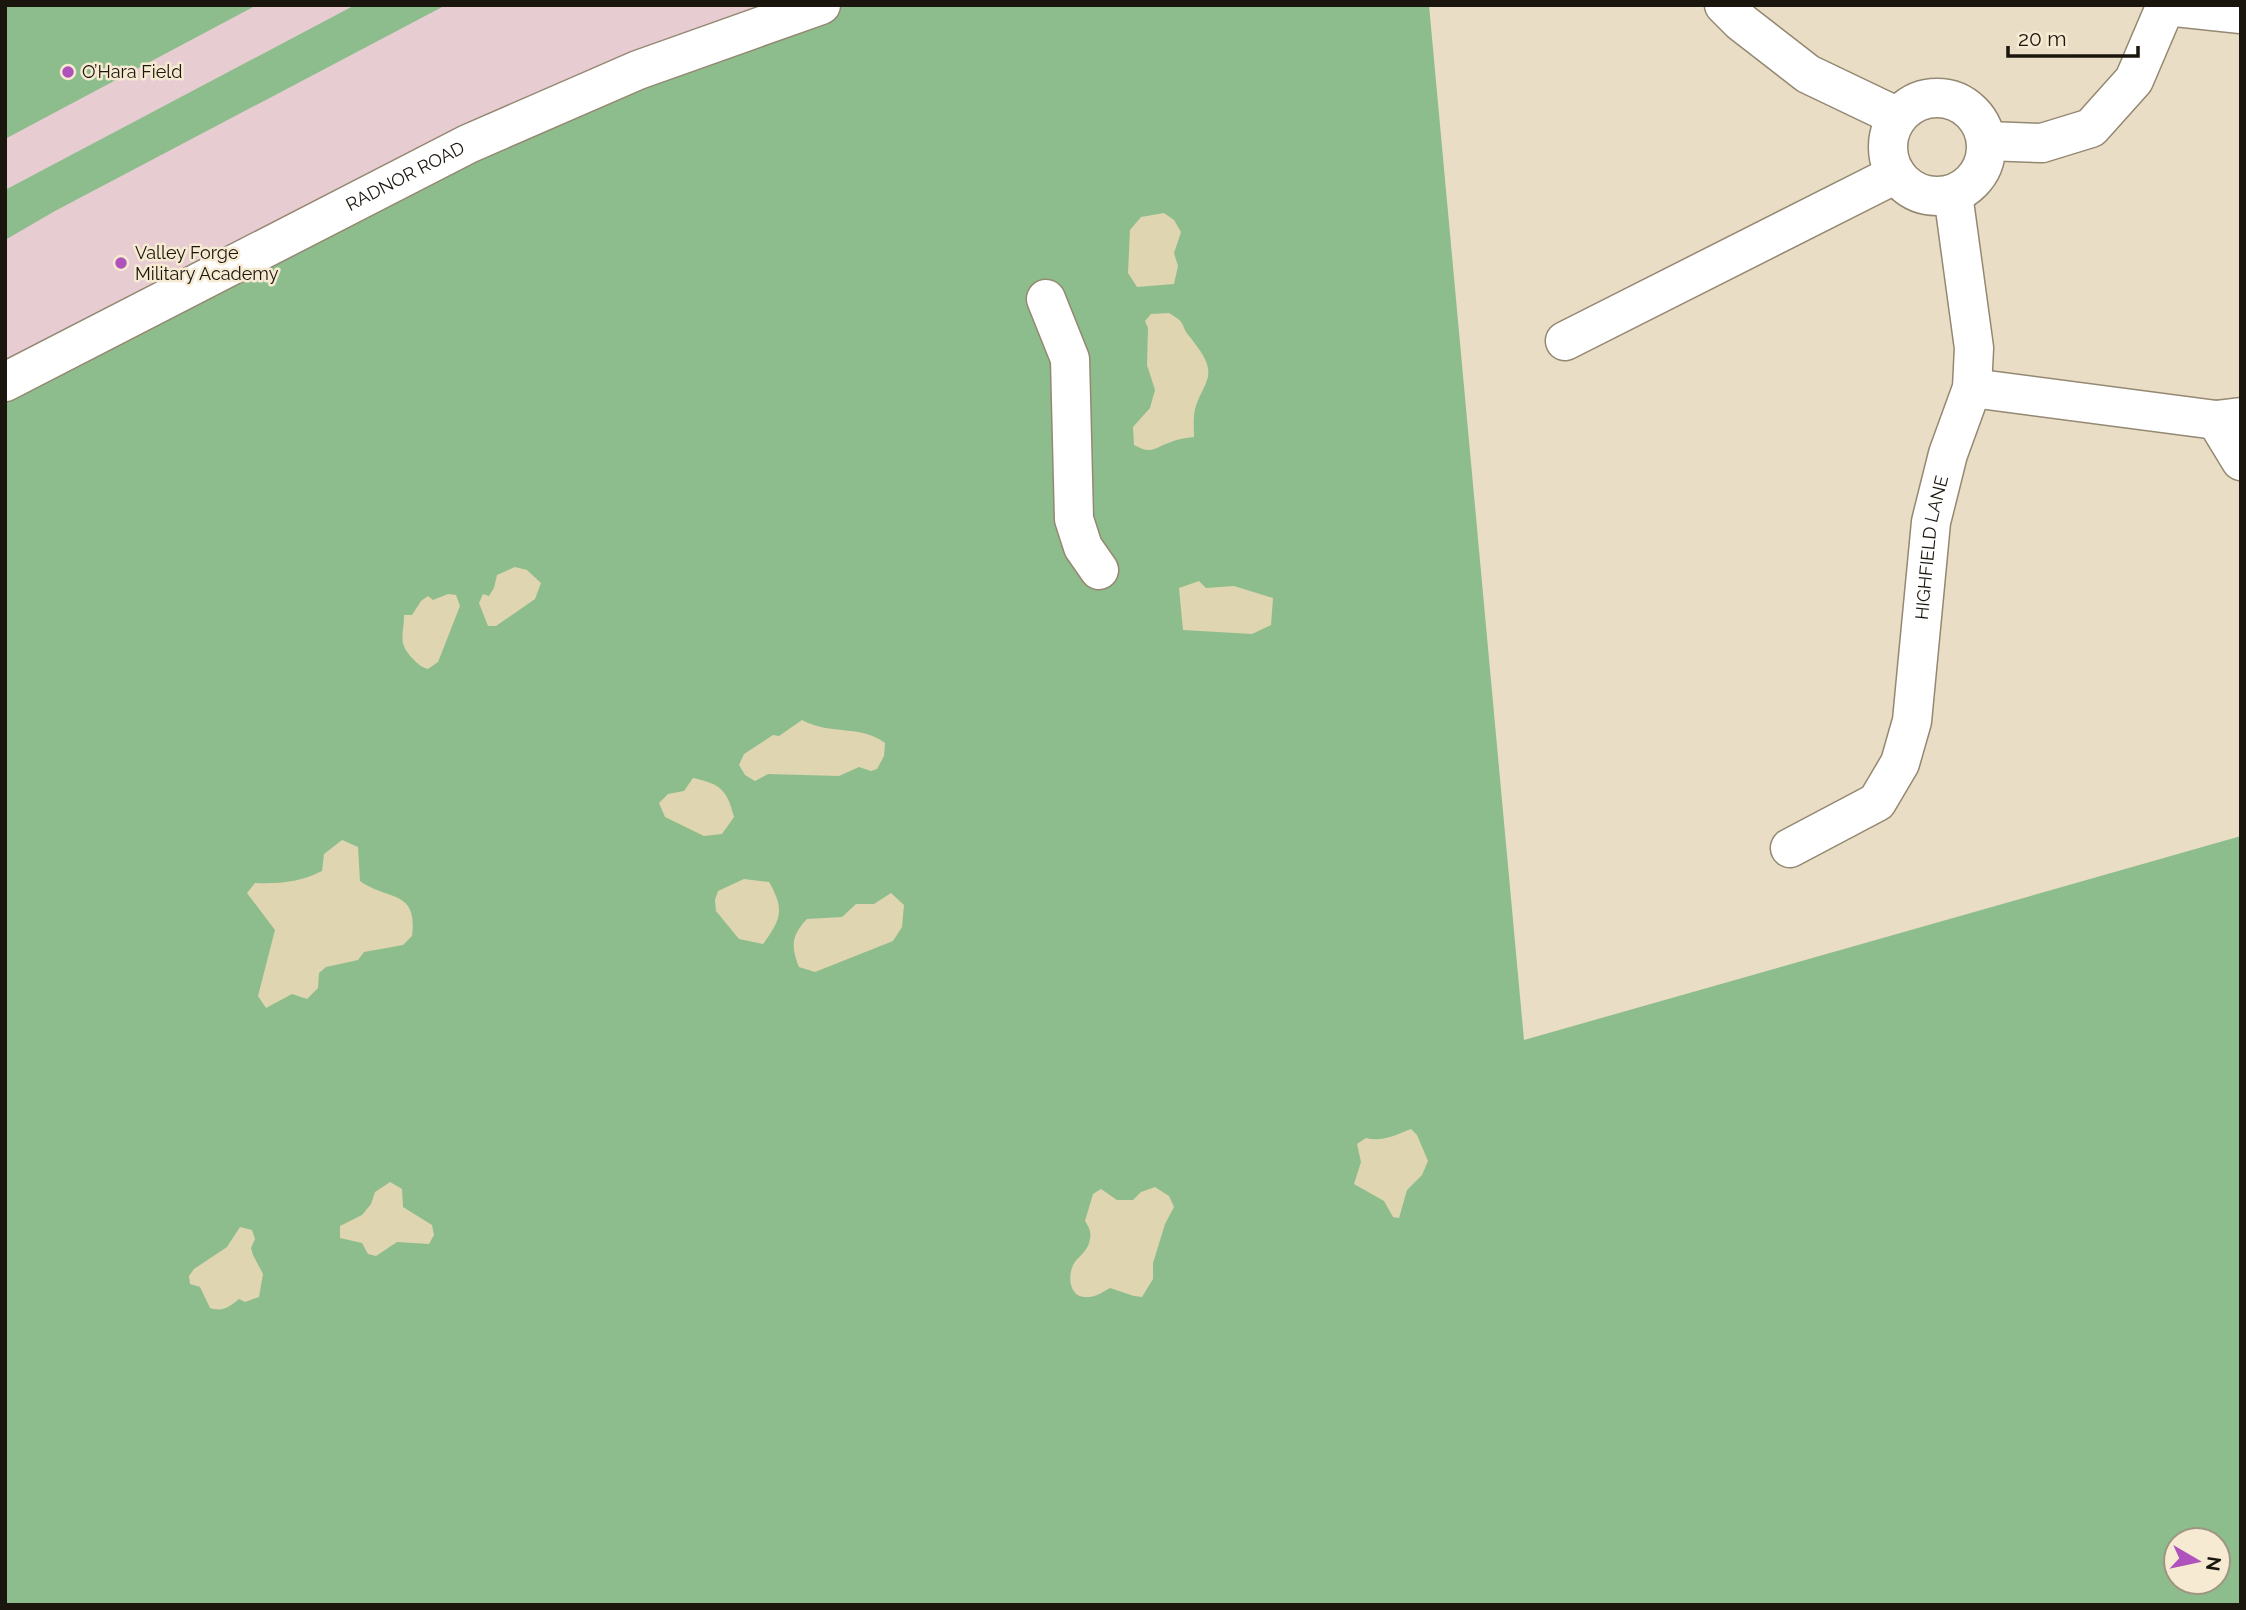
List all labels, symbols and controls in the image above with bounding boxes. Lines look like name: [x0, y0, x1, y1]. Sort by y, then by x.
scale bar: [2008, 14, 2138, 58]
text: 20 m: [2018, 26, 2066, 51]
place label: O’Hara Field: [82, 61, 182, 82]
marker: O’Hara Field: [60, 64, 76, 80]
street label: RADNOR ROAD: [342, 137, 468, 215]
place label: Valley Forge Military Academy: [135, 242, 279, 284]
marker: Valley Forge Military Academy: [113, 255, 129, 271]
street label: HIGHFIELD LANE: [1911, 473, 1952, 621]
north arrow: [2162, 1526, 2232, 1596]
text: N: [2202, 1555, 2226, 1573]

